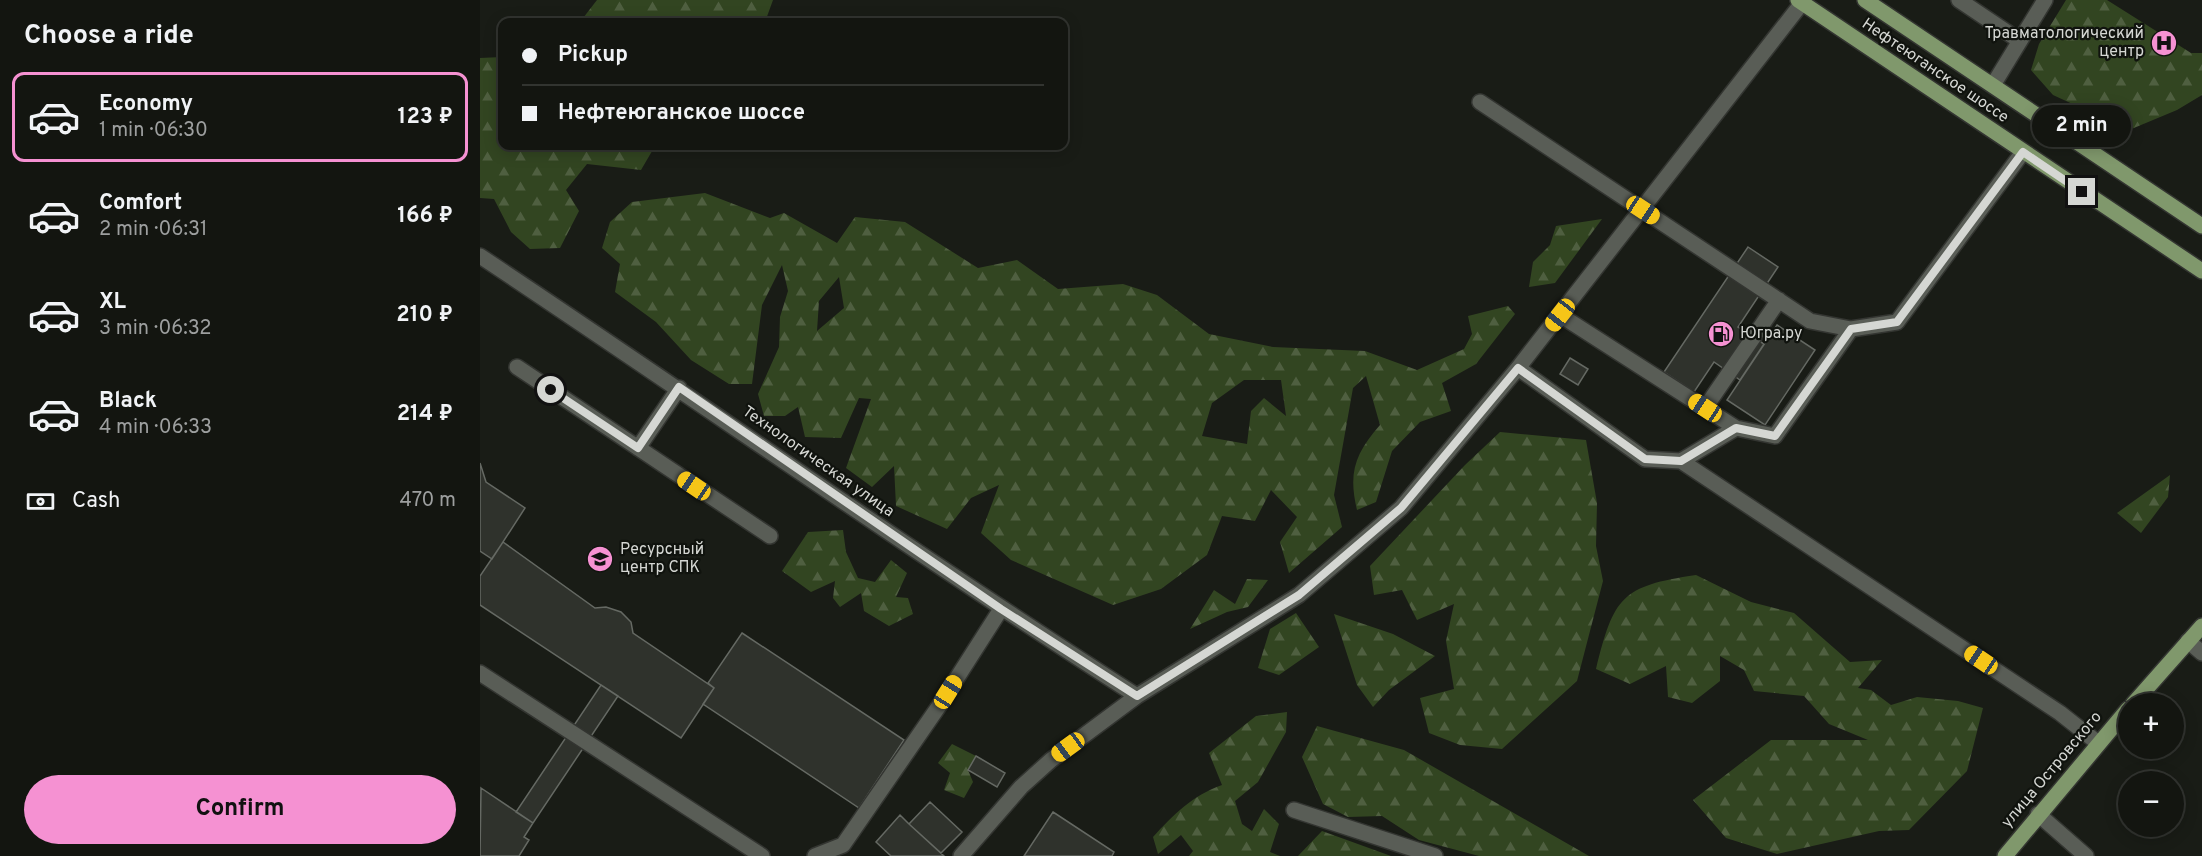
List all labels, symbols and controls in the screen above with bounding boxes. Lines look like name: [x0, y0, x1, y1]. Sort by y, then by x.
street label: Нефтеюганское шоссе: [1858, 14, 2012, 128]
text: Choose a ride: [24, 19, 194, 53]
place label: Травматологический центр: [1984, 24, 2144, 62]
hospital icon: Травматологический центр: [2149, 28, 2179, 58]
text: Pickup: [558, 42, 628, 69]
icon: car: [27, 90, 81, 144]
text: Economy: [99, 91, 193, 118]
text: Нефтеюганское шоссе: [558, 100, 805, 127]
text: 123 ₽: [398, 104, 453, 131]
callout: 2 min: [2032, 105, 2132, 147]
text: 2 min: [2055, 113, 2108, 139]
text: 1 min · 06:30: [99, 118, 208, 144]
route end: [2068, 178, 2095, 205]
icon: car: [27, 189, 81, 243]
text: Comfort: [99, 190, 182, 217]
car: [1623, 193, 1663, 227]
text: 166 ₽: [397, 203, 453, 230]
text: 2 min · 06:31: [99, 217, 207, 243]
icon: car: [27, 288, 81, 342]
text: XL: [99, 289, 126, 316]
car: [1542, 295, 1578, 335]
text: 210 ₽: [396, 302, 453, 329]
text: 3 min · 06:32: [99, 316, 212, 342]
fuel station icon: Югра.ру: [1706, 319, 1736, 349]
place label: Югра.ру: [1740, 324, 1802, 344]
route start: [537, 376, 564, 403]
icon: car: [27, 387, 81, 441]
text: Black: [99, 388, 157, 415]
car: [1685, 391, 1725, 425]
text: 214 ₽: [397, 401, 453, 428]
street label: Технологическая улица: [738, 402, 898, 522]
text: 4 min · 06:33: [99, 415, 212, 441]
car: [674, 468, 714, 504]
icon: cash: [24, 485, 57, 518]
text: Cash: [72, 488, 121, 515]
text: 470 m: [399, 488, 456, 514]
place label: Ресурсный центр СПК: [620, 540, 704, 578]
school or university icon: Ресурсный центр СПК: [585, 544, 615, 574]
car: [1961, 642, 2001, 678]
car: [931, 672, 965, 712]
map controls: [2118, 693, 2184, 837]
button: +: [2118, 693, 2184, 759]
street label: улица Островского: [1997, 708, 2107, 832]
car: [1048, 729, 1088, 765]
button: −: [2118, 771, 2184, 837]
button: Confirm: [24, 775, 456, 844]

